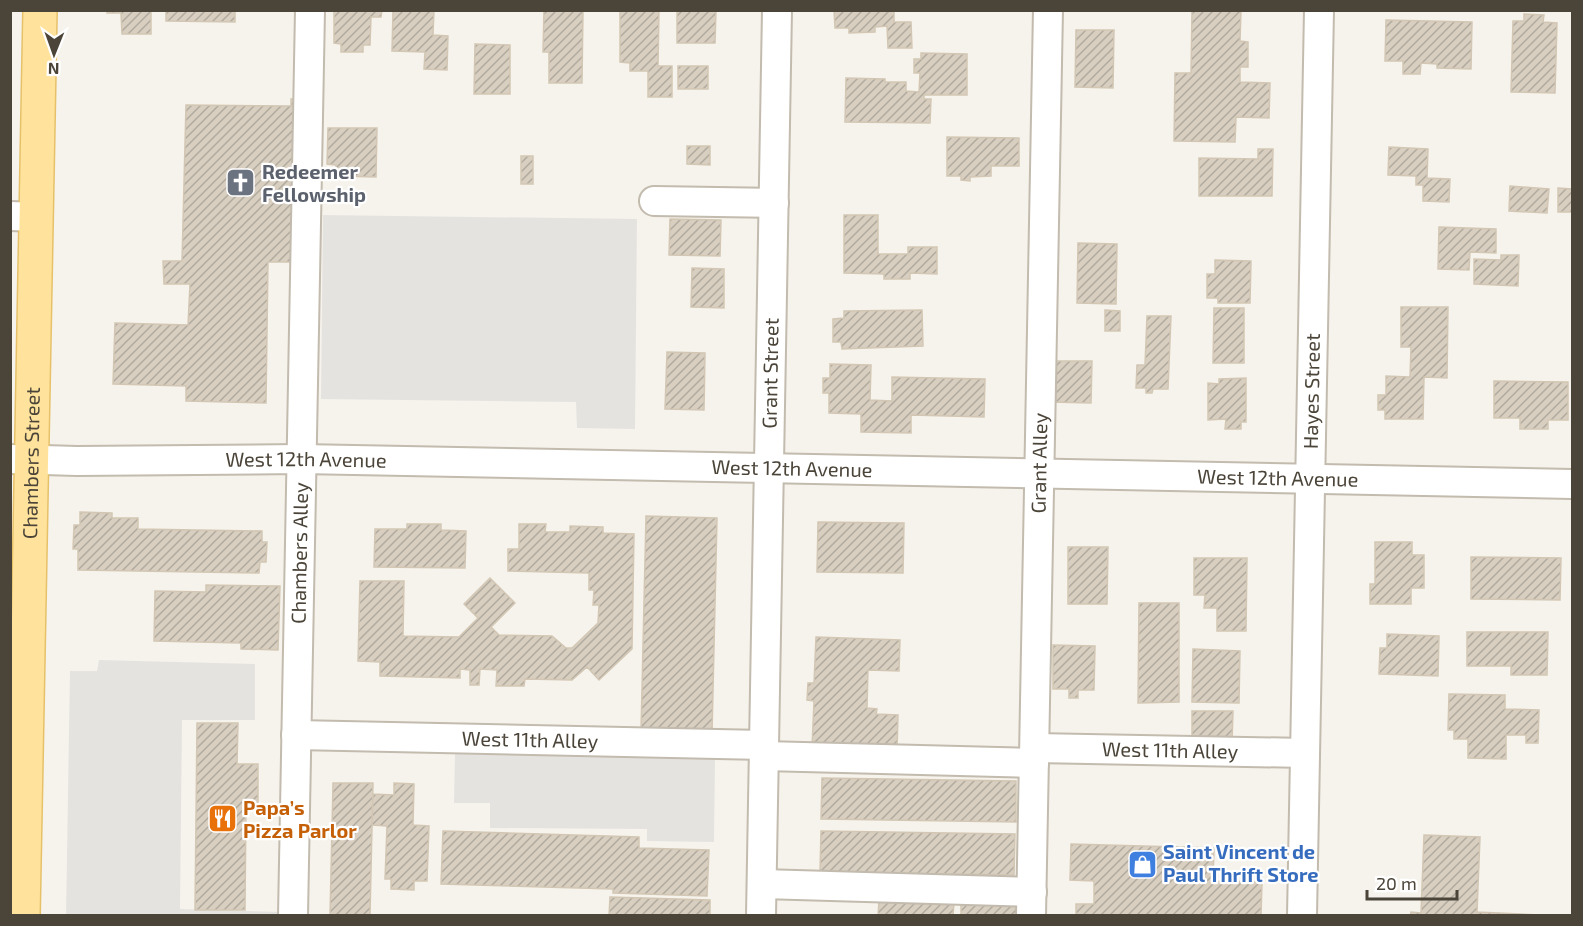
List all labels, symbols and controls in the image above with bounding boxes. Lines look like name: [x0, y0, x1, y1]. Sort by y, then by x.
north arrow: [24, 24, 84, 84]
text: N: [48, 60, 60, 79]
place label: Redeemer Fellowship: [262, 159, 366, 206]
church icon: Redeemer Fellowship: [225, 167, 257, 199]
street label: Grant Street: [757, 317, 783, 429]
street label: Hayes Street: [1298, 333, 1324, 449]
street label: Chambers Street: [17, 386, 44, 539]
street label: Grant Alley: [1026, 412, 1051, 514]
street label: West 12th Avenue: [225, 446, 387, 472]
street label: West 12th Avenue: [711, 454, 873, 481]
street label: West 12th Avenue: [1197, 464, 1359, 491]
street label: Chambers Alley: [285, 482, 312, 624]
street label: West 11th Alley: [462, 726, 599, 752]
street label: West 11th Alley: [1102, 736, 1239, 763]
place label: Papa’s Pizza Parlor: [243, 795, 357, 842]
restaurant icon: Papa’s Pizza Parlor: [206, 803, 238, 835]
place label: Saint Vincent de Paul Thrift Store: [1163, 839, 1319, 886]
shop icon: Saint Vincent de Paul Thrift Store: [1126, 848, 1158, 880]
scale bar: [1367, 863, 1457, 901]
text: 20 m: [1376, 872, 1417, 894]

